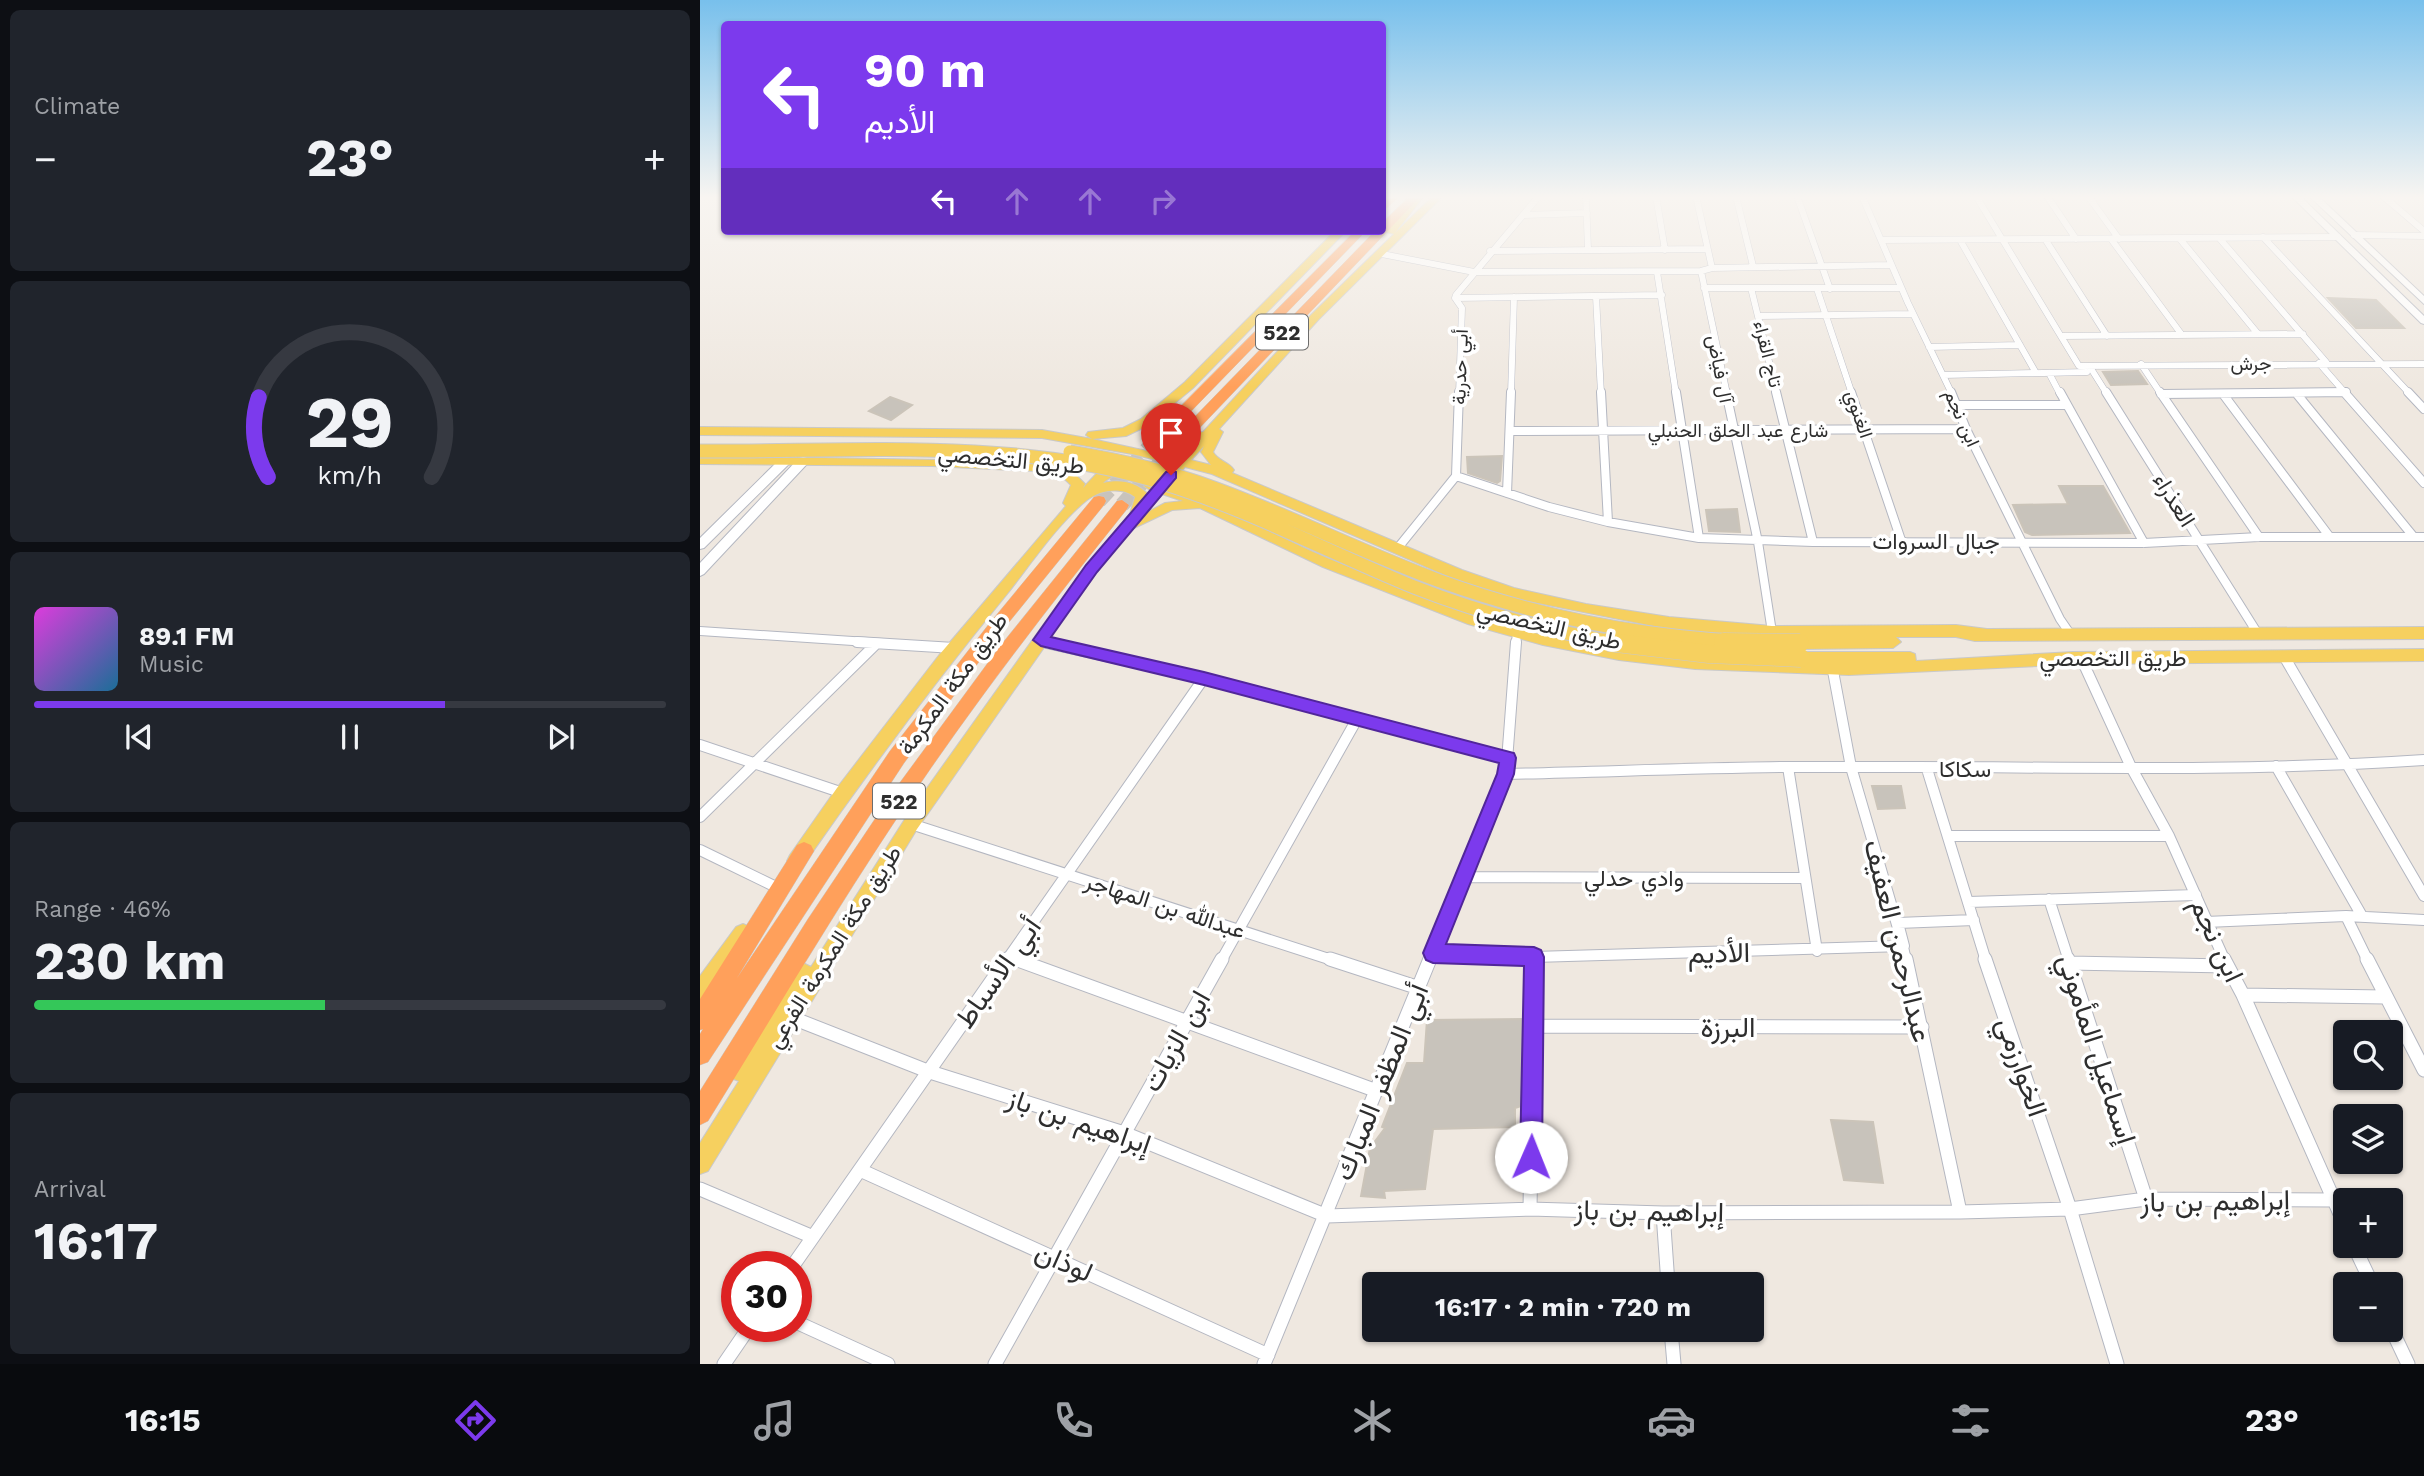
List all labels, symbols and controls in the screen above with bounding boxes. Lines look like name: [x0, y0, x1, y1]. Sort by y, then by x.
text: 90 m: [864, 41, 986, 99]
icon: left: [749, 49, 840, 140]
text: Climate: [34, 93, 120, 120]
text: الأديم: [864, 103, 935, 141]
text: 23°: [306, 128, 394, 189]
text: −: [34, 137, 57, 181]
text: +: [643, 137, 666, 181]
icon: left: [925, 182, 963, 220]
icon: ahead: [998, 182, 1036, 220]
icon: ahead: [1071, 182, 1109, 220]
icon: right: [1144, 182, 1182, 220]
road number: 522: [1256, 314, 1308, 350]
street label: تاج القراء: [1748, 318, 1787, 390]
street label: أبي حدرية: [1447, 329, 1477, 405]
street label: آل فياض: [1702, 333, 1738, 406]
street label: جرش: [2230, 352, 2272, 375]
text: 29: [306, 380, 394, 466]
street label: ابن نجم: [1938, 386, 1985, 451]
street label: الغنوي: [1836, 387, 1878, 442]
pin: [1141, 403, 1201, 475]
icon: arrive: [1152, 414, 1190, 452]
street label: شارع عبد الحلق الحنبلي: [1648, 419, 1828, 446]
street label: طريق التخصصي: [936, 440, 1085, 485]
text: km/h: [318, 461, 382, 490]
street label: العذراء: [2146, 468, 2201, 532]
street label: جبال السروات: [1872, 528, 2000, 556]
street label: طريق التخصصي: [1473, 596, 1624, 661]
street label: طريق مكة المكرمة: [893, 608, 1014, 761]
text: 89.1 FM: [139, 621, 234, 651]
street label: طريق التخصصي: [2040, 645, 2186, 677]
text: Music: [139, 651, 204, 678]
icon: previous: [120, 718, 158, 756]
icon: pause: [331, 718, 369, 756]
icon: next: [542, 718, 580, 756]
street label: سكاكا: [1939, 756, 1991, 783]
road number: 522: [873, 784, 925, 818]
street label: عبدالرحمن العفيف: [1856, 836, 1939, 1046]
street label: طريق مكة المكرمة الفرعي: [761, 841, 912, 1056]
street label: وادي حدلي: [1584, 865, 1684, 897]
street label: عبدالله بن المهاجر: [1080, 867, 1249, 946]
street label: ابن نجم: [2181, 893, 2251, 988]
text: Range · 46%: [34, 896, 171, 923]
street label: أبي الأسباط: [948, 911, 1053, 1038]
text: 230 km: [34, 931, 225, 992]
street label: الأديم: [1688, 936, 1750, 972]
street label: إسماعيل المأموني: [2045, 950, 2143, 1150]
street label: أبي المظفر المبارك: [1327, 979, 1441, 1187]
street label: ابن الزيات: [1135, 985, 1218, 1098]
street label: البرزة: [1700, 1011, 1756, 1045]
street label: الخوارزمي: [1984, 1013, 2054, 1123]
map controls: [2333, 1020, 2403, 1342]
button: search: [2333, 1020, 2403, 1090]
street label: إبراهيم بن باز: [1001, 1081, 1155, 1163]
button: layers: [2333, 1104, 2403, 1174]
position arrow: [1494, 1120, 1568, 1194]
text: Arrival: [34, 1176, 106, 1203]
street label: إبراهيم بن باز: [2139, 1183, 2290, 1221]
button: +: [2333, 1188, 2403, 1258]
street label: إبراهيم بن باز: [1573, 1193, 1724, 1231]
text: 16:17: [34, 1211, 158, 1272]
street label: لوذان: [1030, 1235, 1098, 1290]
speed limit sign: 30: [721, 1251, 812, 1342]
button: −: [2333, 1272, 2403, 1342]
text: 16:17 · 2 min · 720 m: [1435, 1292, 1691, 1322]
icon: directions: [451, 1396, 500, 1445]
icon: music: [750, 1396, 799, 1445]
icon: phone: [1049, 1396, 1098, 1445]
icon: climate: [1348, 1396, 1397, 1445]
icon: car: [1647, 1396, 1696, 1445]
icon: filters: [1946, 1396, 1995, 1445]
text: 16:15: [125, 1401, 201, 1439]
text: 23°: [2245, 1401, 2299, 1439]

